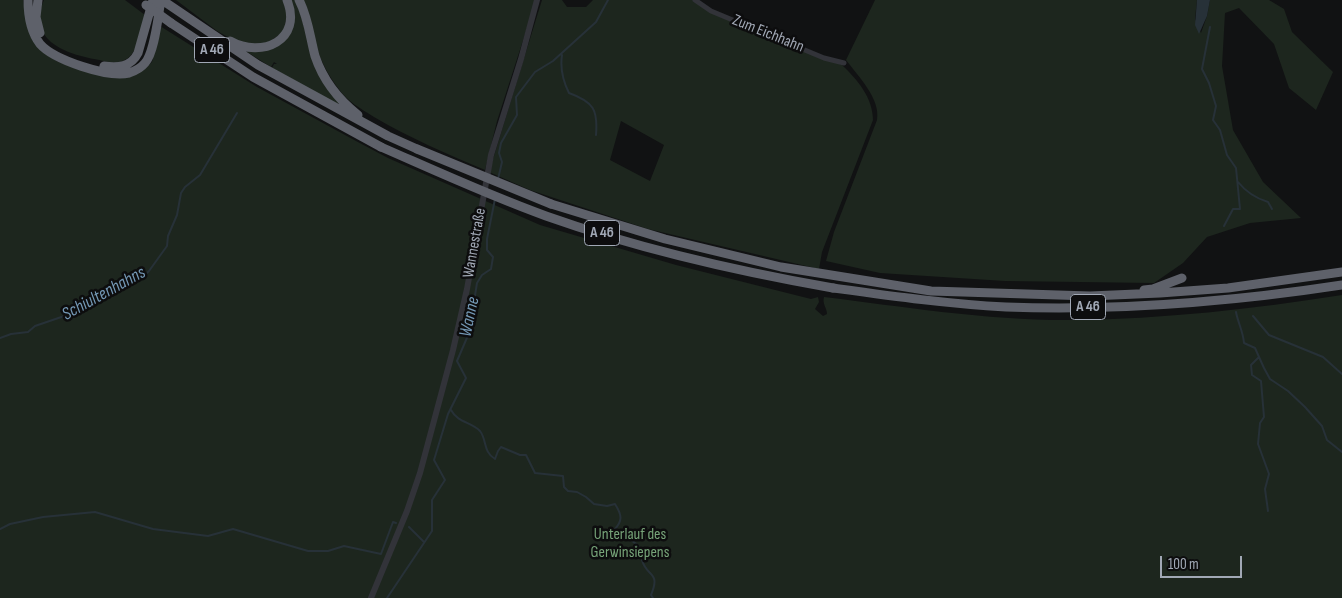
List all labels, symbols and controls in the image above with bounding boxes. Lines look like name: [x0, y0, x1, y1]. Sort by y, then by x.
street label: Zum Eichhahn: [729, 11, 807, 57]
road number: A 46: [194, 38, 230, 62]
street label: Wannestraße: [459, 207, 491, 279]
road number: A 46: [584, 220, 620, 246]
water label: Schiultenhahns: [58, 262, 150, 326]
road number: A 46: [1070, 294, 1106, 320]
water label: Wanne: [455, 295, 485, 339]
park label: Unterlauf des Gerwinsiepens: [591, 525, 669, 563]
scale bar: [1162, 546, 1244, 578]
text: 100 m: [1168, 555, 1199, 574]

